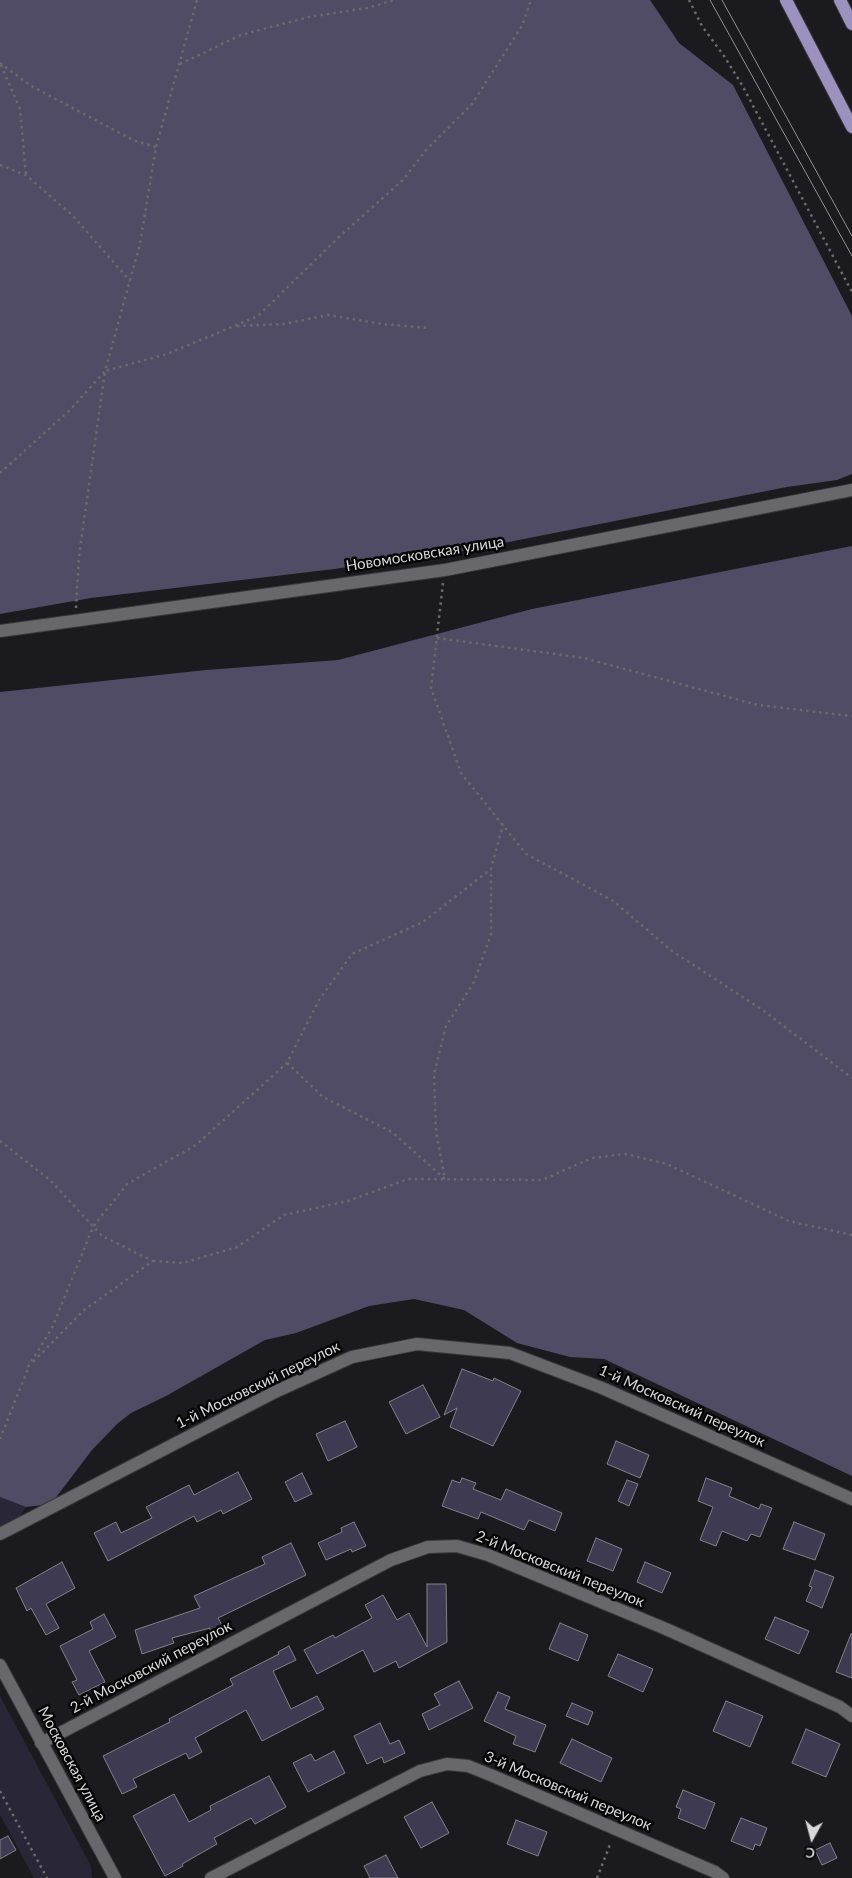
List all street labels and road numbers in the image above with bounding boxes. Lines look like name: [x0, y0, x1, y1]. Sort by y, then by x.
street label: Новомосковская улица: [345, 533, 505, 575]
street label: 1-й Московский переулок: [173, 1337, 343, 1433]
street label: 1-й Московский переулок: [596, 1361, 768, 1451]
street label: 2-й Московский переулок: [473, 1527, 647, 1611]
street label: 2-й Московский переулок: [67, 1617, 235, 1717]
street label: Московская улица: [34, 1704, 110, 1824]
street label: 3-й Московский переулок: [482, 1748, 654, 1834]

